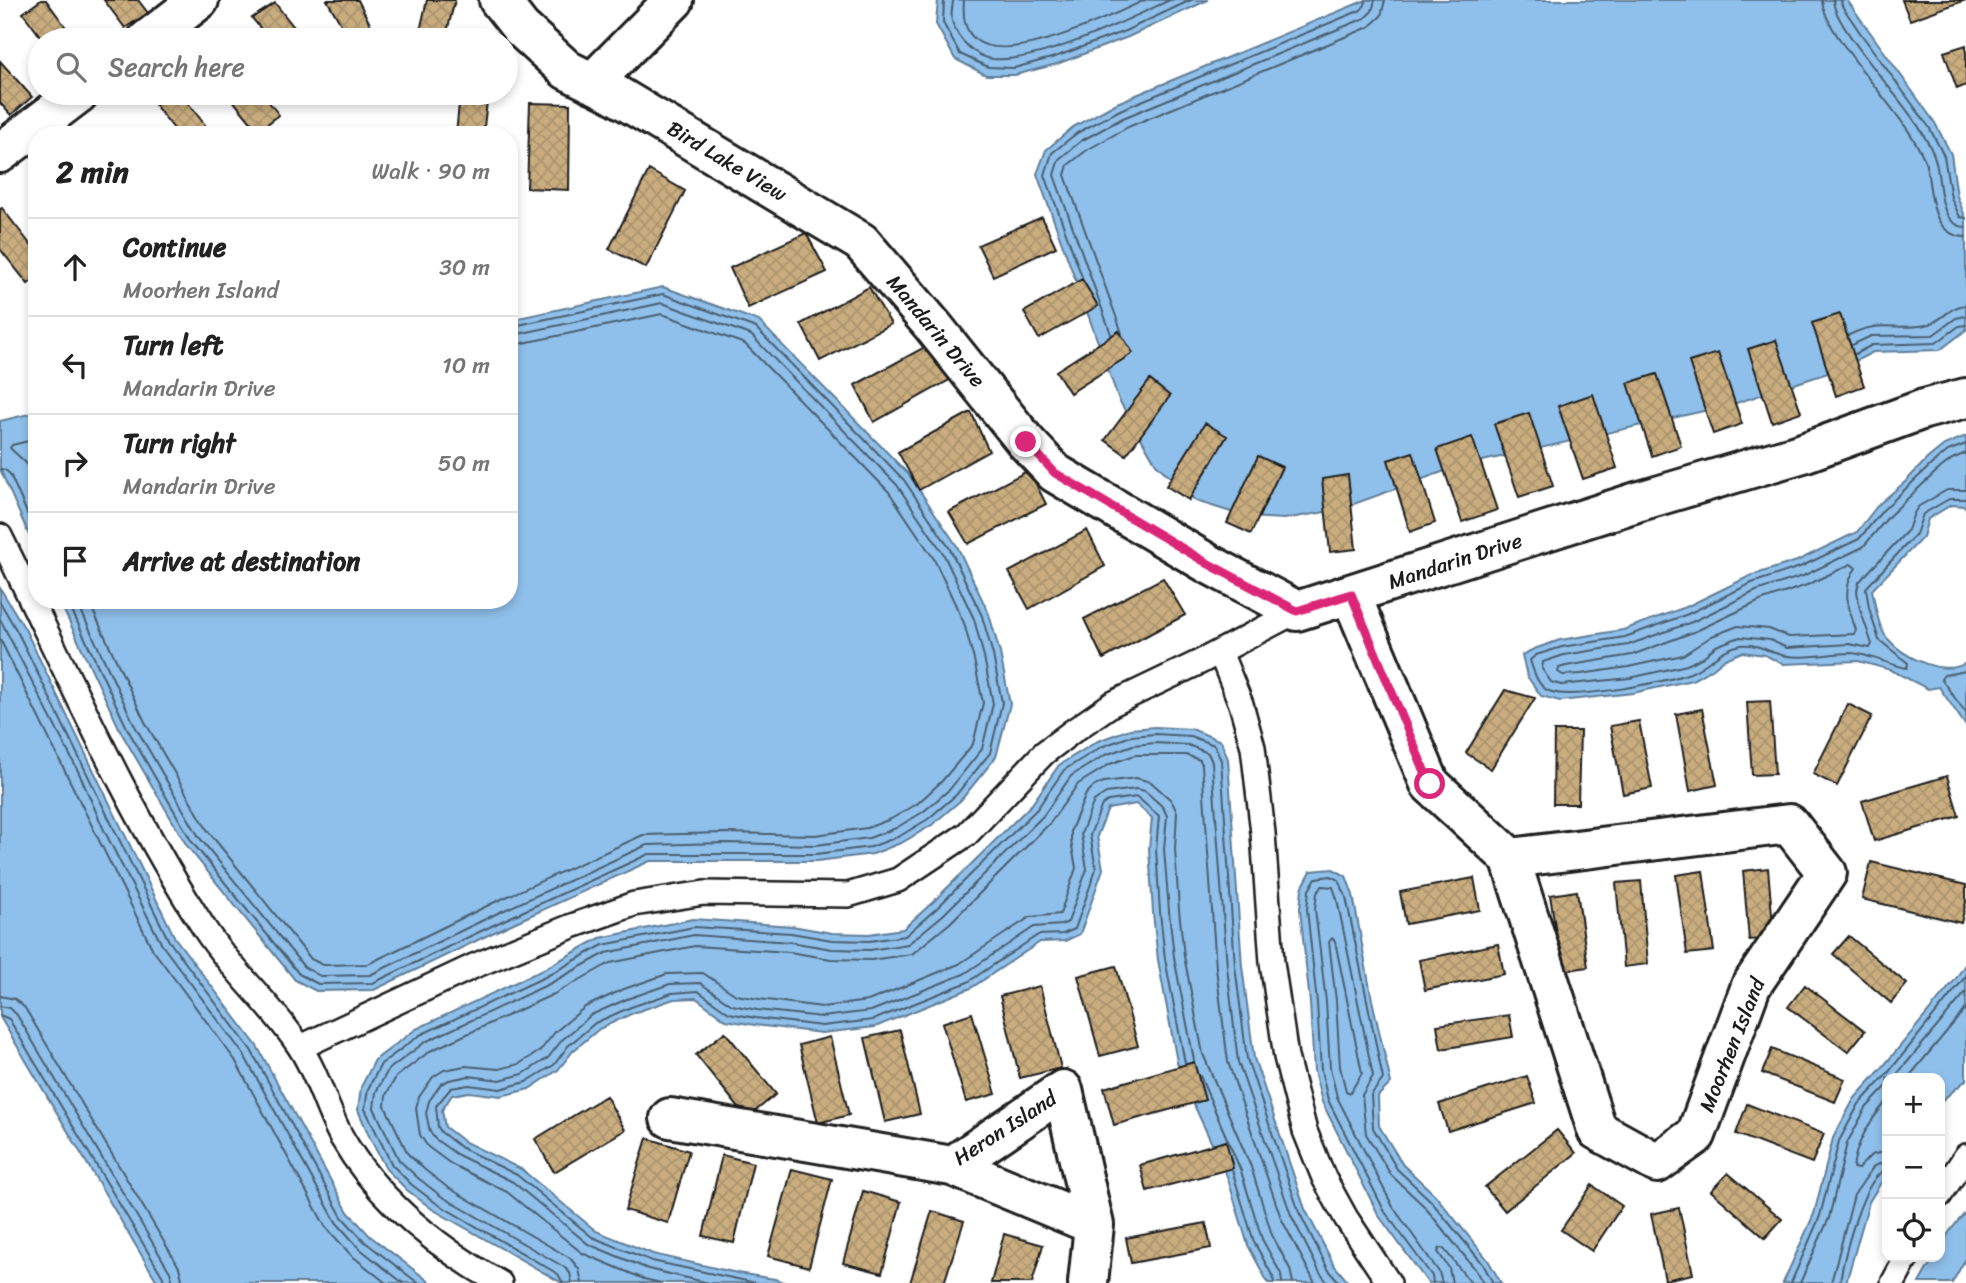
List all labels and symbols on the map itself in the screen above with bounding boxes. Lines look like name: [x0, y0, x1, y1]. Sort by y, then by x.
street label: Bird Lake View: [659, 110, 795, 212]
street label: Mandarin Drive: [877, 265, 995, 397]
route end: [1010, 426, 1041, 457]
street label: Mandarin Drive: [1383, 521, 1527, 601]
route start: [1414, 768, 1445, 799]
street label: Moorhen Island: [1688, 970, 1777, 1118]
street label: Heron Island: [945, 1079, 1066, 1176]

